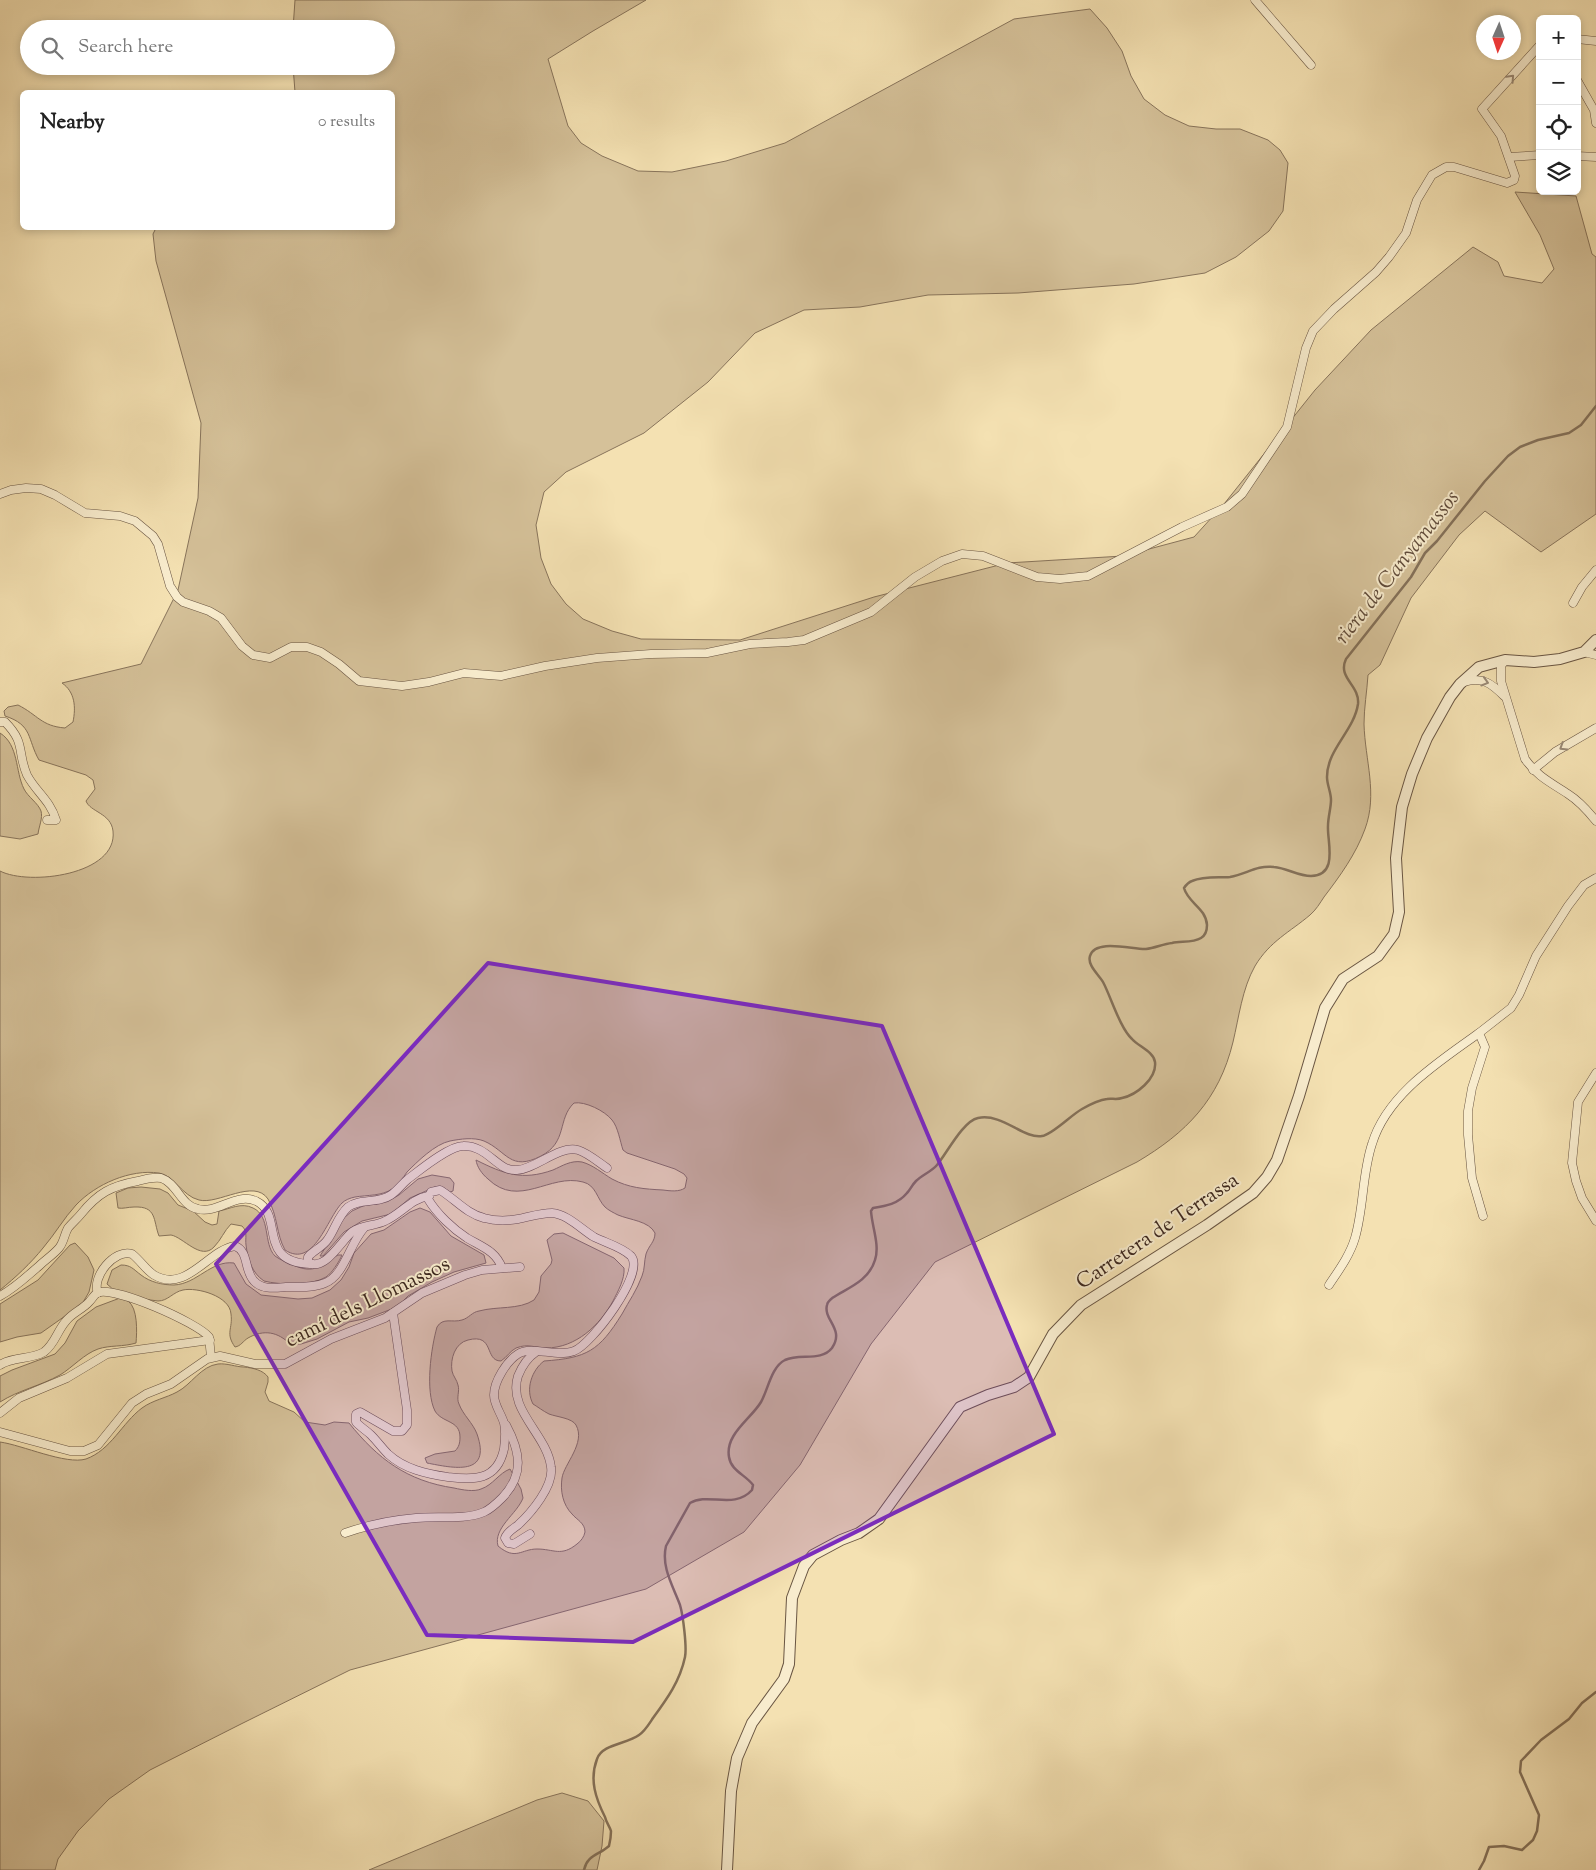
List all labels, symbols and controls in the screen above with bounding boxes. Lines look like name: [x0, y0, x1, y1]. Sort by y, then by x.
north arrow: [1476, 15, 1521, 60]
map controls: [1536, 15, 1581, 195]
button: +: [1536, 15, 1581, 60]
search box: [20, 20, 395, 75]
icon: search: [38, 34, 66, 62]
text: Search here: [78, 34, 173, 61]
button: −: [1536, 60, 1581, 105]
one-way arrow: [1505, 74, 1514, 83]
button: locate: [1536, 105, 1581, 150]
text: Nearby: [40, 108, 105, 138]
text: 0 results: [318, 111, 375, 134]
button: layers: [1536, 150, 1581, 195]
water label: riera de Canyamassos: [1328, 484, 1468, 652]
one-way arrow: [1480, 677, 1489, 687]
one-way arrow: [1560, 741, 1569, 751]
street label: Carretera de Terrassa: [1071, 1166, 1246, 1298]
street label: camí dels Llomassos: [281, 1250, 455, 1356]

